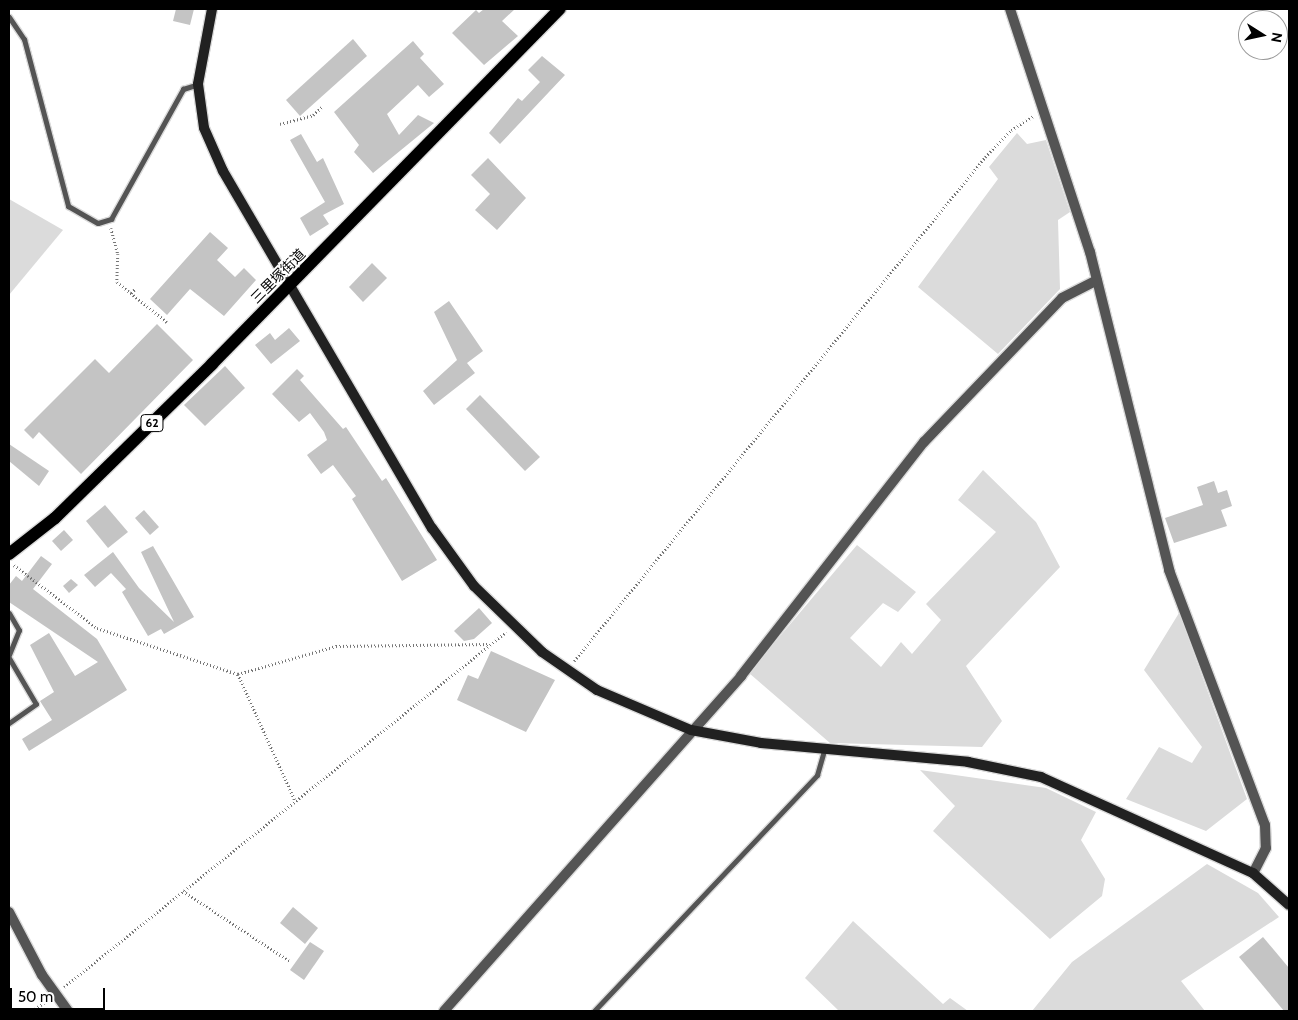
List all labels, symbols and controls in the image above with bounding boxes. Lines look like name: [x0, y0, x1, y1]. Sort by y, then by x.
north arrow: [1238, 10, 1288, 60]
text: N: [1267, 31, 1287, 44]
street label: 三里塚街道: [247, 245, 309, 307]
road number: 62: [140, 413, 164, 432]
scale bar: [12, 978, 108, 1010]
text: 50 m: [18, 988, 53, 1006]

